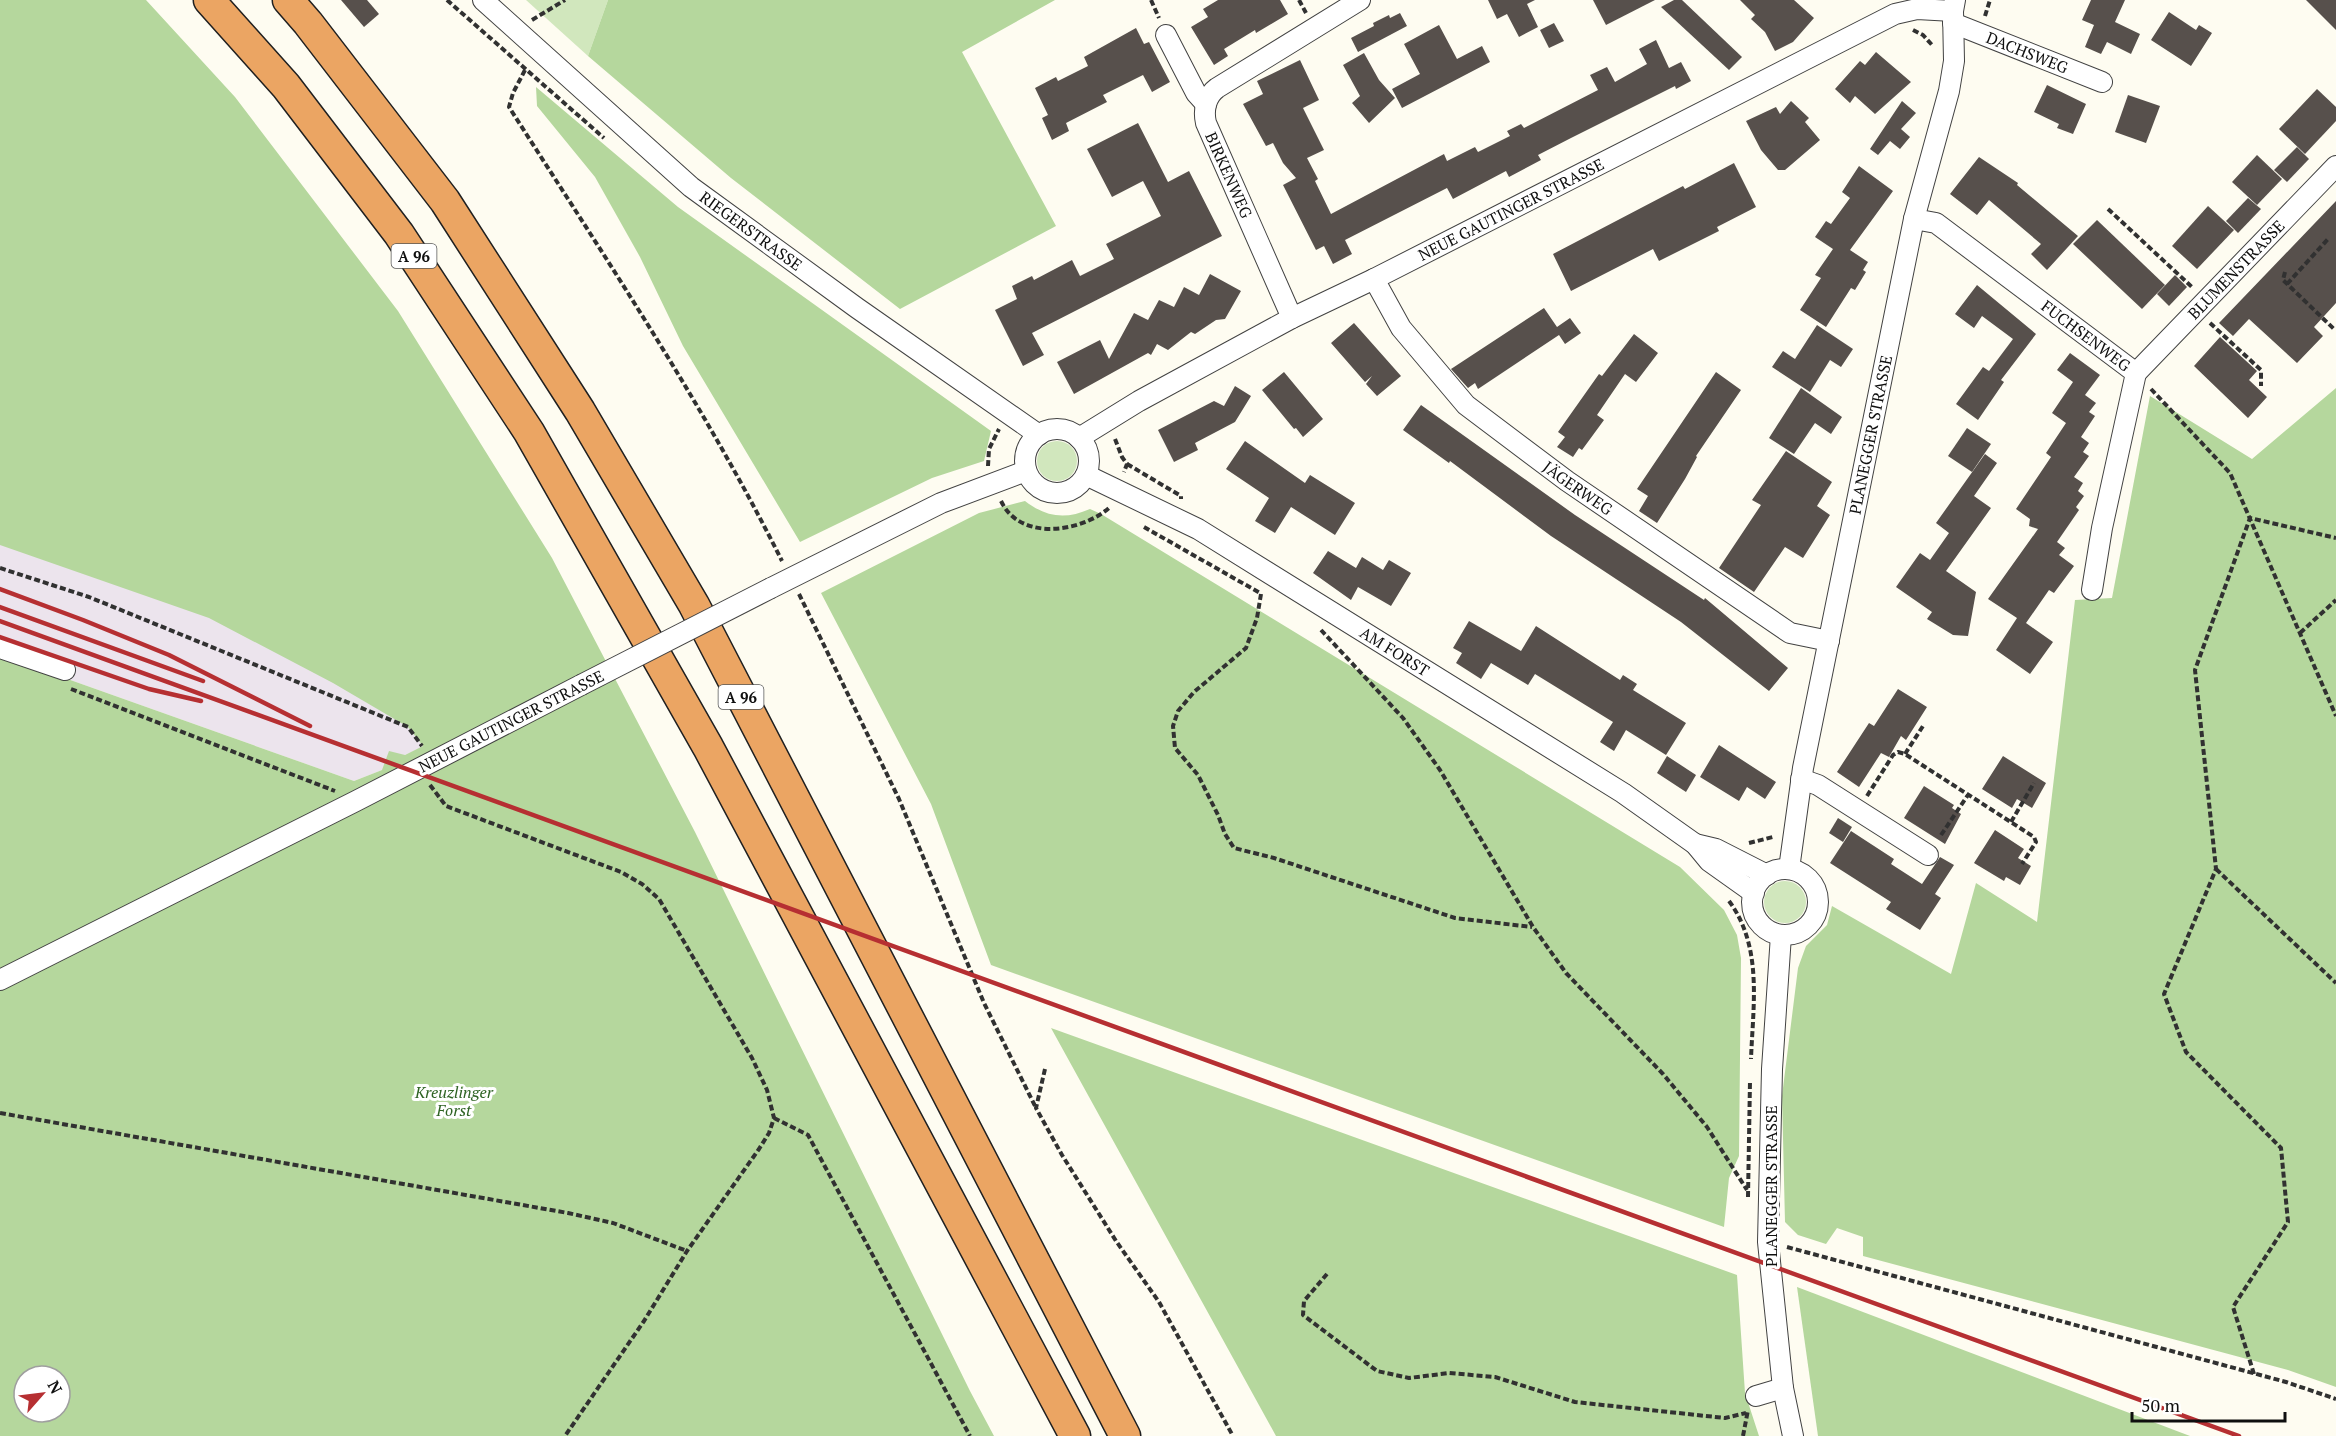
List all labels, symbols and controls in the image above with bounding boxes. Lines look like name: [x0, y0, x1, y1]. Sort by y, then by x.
street label: DACHSWEG: [1983, 26, 2072, 79]
street label: BIRKENWEG: [1200, 128, 1258, 222]
street label: NEUE GAUTINGER STRASSE: [1414, 153, 1608, 266]
street label: RIEGERSTRASSE: [695, 186, 807, 276]
street label: BLUMENSTRASSE: [2183, 215, 2289, 324]
road number: A 96: [392, 244, 436, 268]
street label: FUCHSENWEG: [2037, 295, 2135, 376]
street label: PLANEGGER STRASSE: [1844, 353, 1897, 516]
street label: JÄGERWEG: [1539, 456, 1617, 520]
street label: AM FORST: [1356, 621, 1434, 681]
street label: NEUE GAUTINGER STRASSE: [415, 665, 607, 777]
road number: A 96: [718, 685, 764, 709]
park label: Kreuzlinger Forst: [414, 1081, 494, 1121]
street label: PLANEGGER STRASSE: [1760, 1105, 1782, 1267]
north arrow: [12, 1364, 72, 1424]
text: N: [43, 1376, 68, 1397]
scale bar: [2132, 1385, 2285, 1423]
text: 50 m: [2141, 1393, 2181, 1417]

